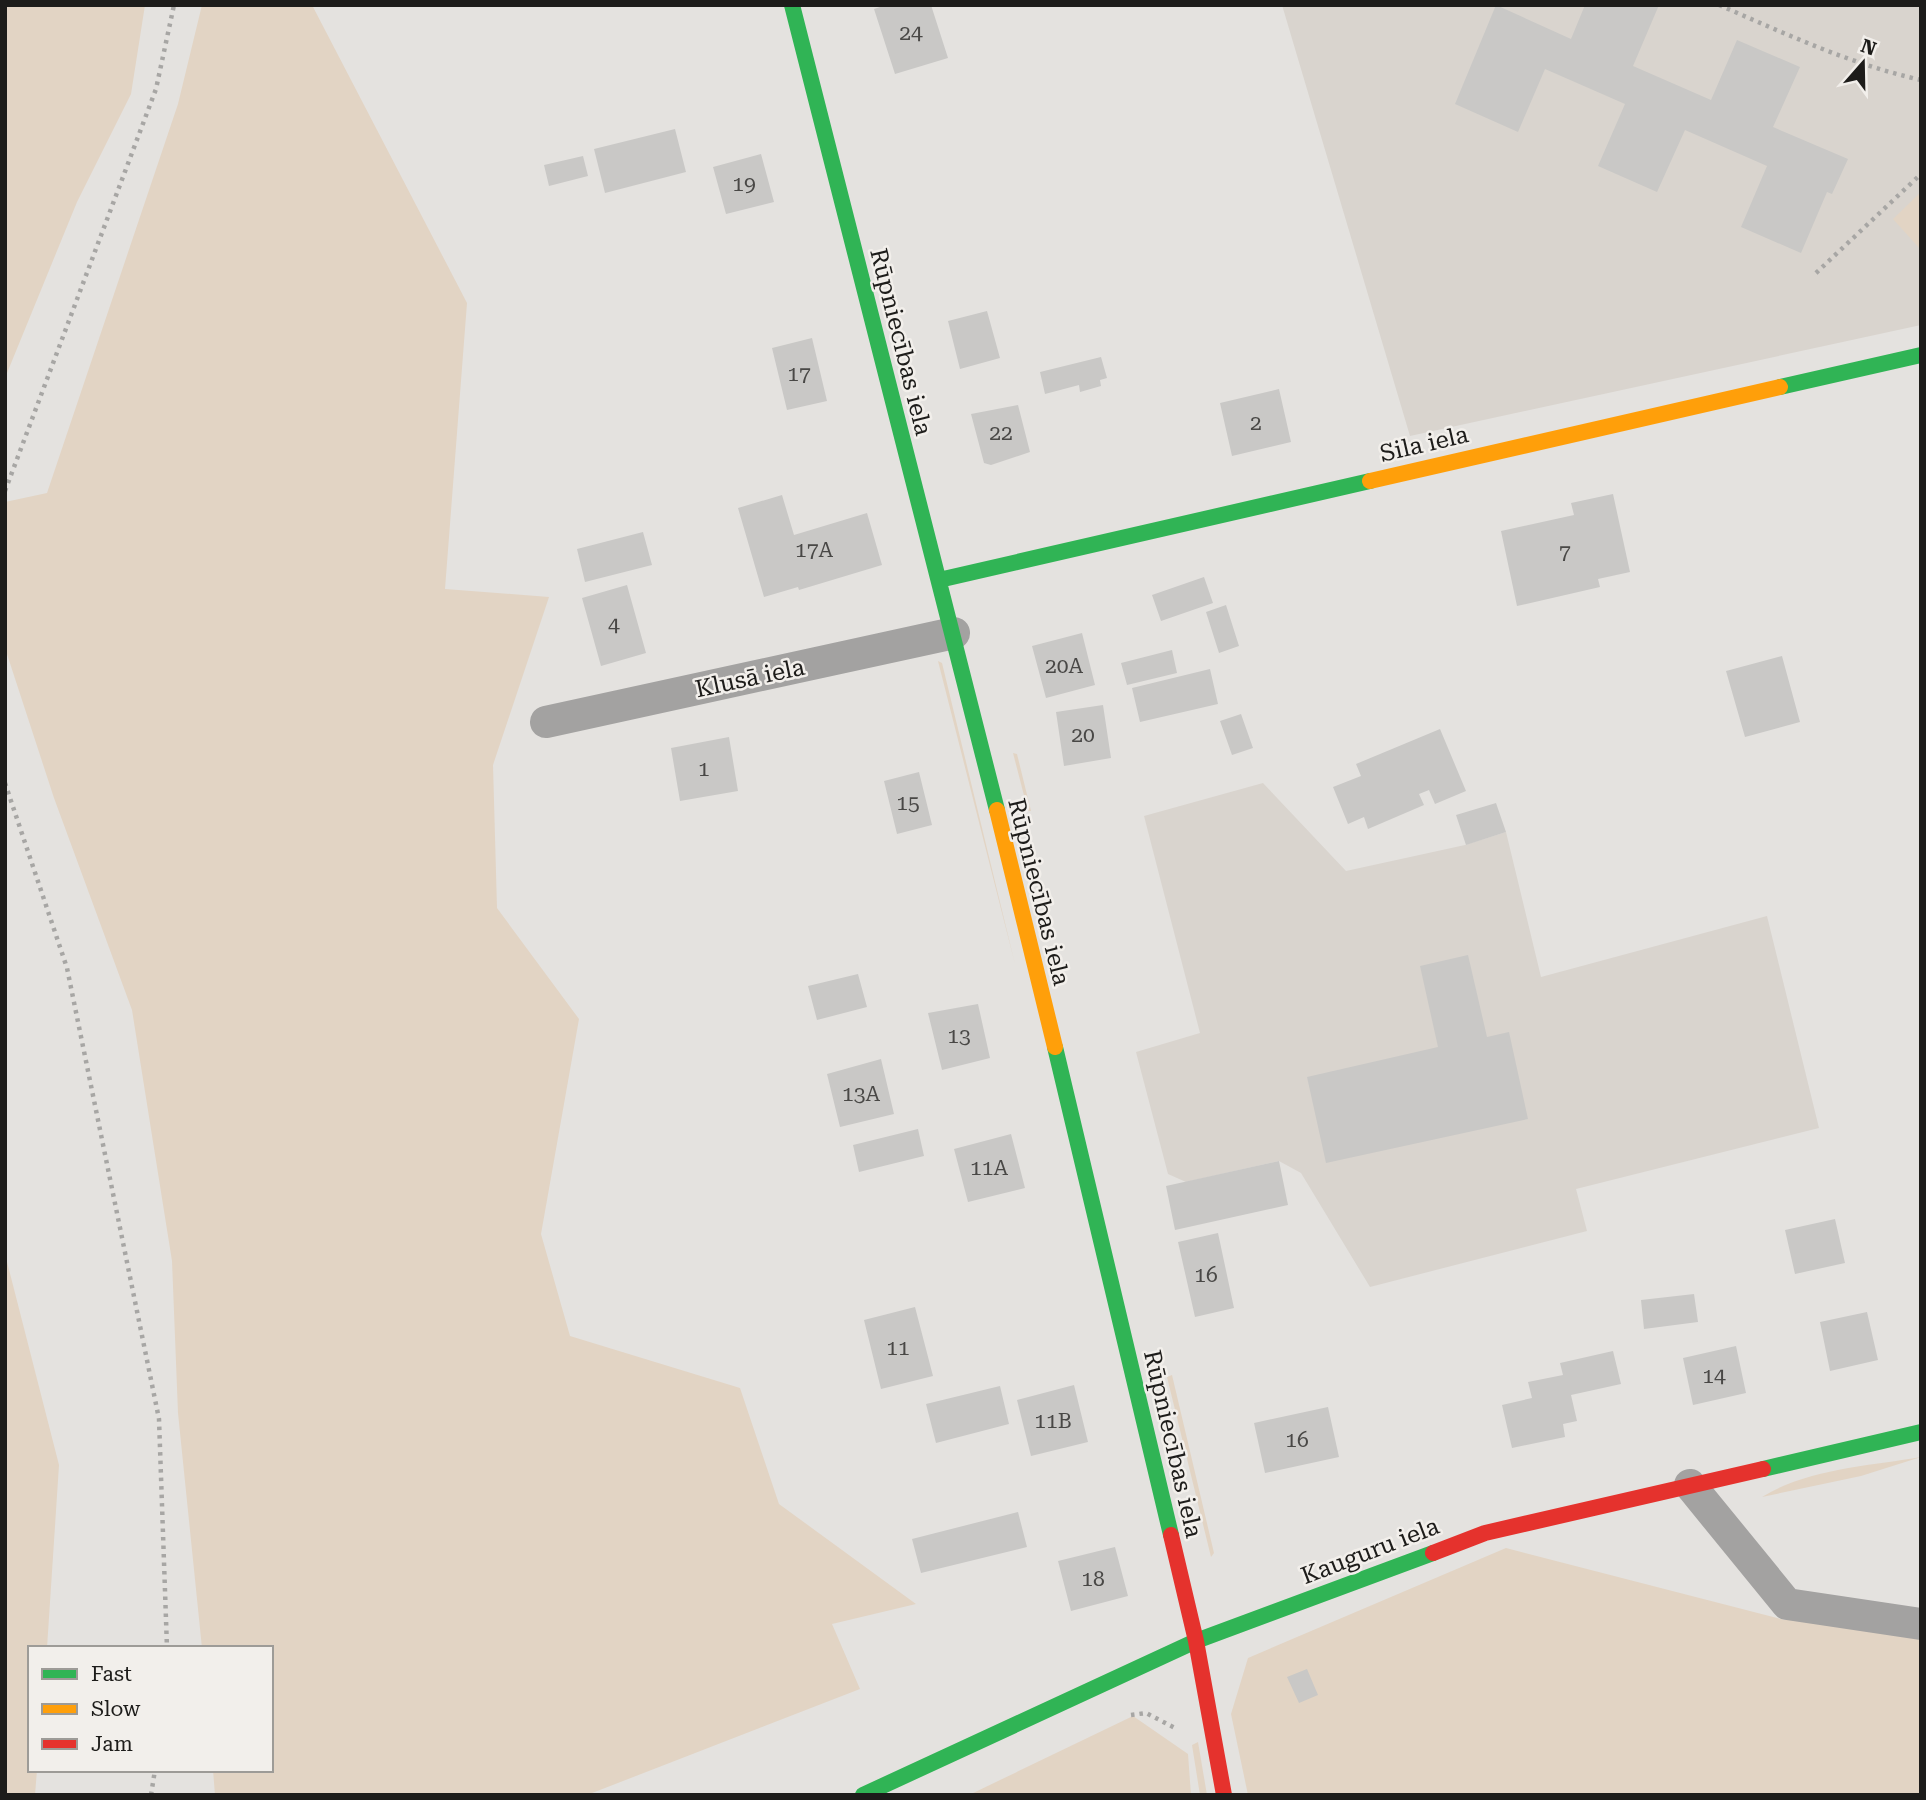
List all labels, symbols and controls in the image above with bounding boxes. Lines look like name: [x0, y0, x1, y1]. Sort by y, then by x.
house number: 24: [899, 21, 923, 45]
north arrow: [1828, 28, 1898, 98]
text: N: [1858, 34, 1880, 61]
house number: 19: [732, 172, 756, 196]
street label: Rūpniecības iela: [864, 246, 938, 438]
house number: 17: [787, 362, 811, 386]
house number: 2: [1250, 411, 1262, 435]
street label: Sila iela: [1377, 420, 1471, 468]
house number: 22: [989, 421, 1013, 445]
house number: 17A: [795, 538, 833, 562]
house number: 7: [1559, 540, 1571, 564]
house number: 4: [608, 613, 620, 637]
street label: Klusā iela: [693, 653, 807, 703]
house number: 20A: [1045, 654, 1083, 678]
house number: 20: [1071, 723, 1095, 747]
house number: 1: [698, 757, 710, 781]
house number: 15: [896, 791, 920, 815]
street label: Rūpniecības iela: [1002, 796, 1076, 988]
house number: 13: [947, 1024, 971, 1048]
house number: 13A: [842, 1082, 880, 1106]
house number: 11A: [970, 1156, 1008, 1180]
house number: 16: [1194, 1263, 1218, 1287]
house number: 11: [886, 1336, 910, 1360]
street label: Rūpniecības iela: [1138, 1347, 1208, 1541]
house number: 14: [1702, 1364, 1726, 1388]
house number: 11B: [1034, 1409, 1072, 1433]
house number: 16: [1285, 1428, 1309, 1452]
street label: Kauguru iela: [1297, 1512, 1443, 1590]
house number: 18: [1081, 1567, 1105, 1591]
legend: [28, 1646, 273, 1772]
text: Fast: [91, 1662, 132, 1686]
text: Slow: [91, 1697, 141, 1721]
text: Jam: [91, 1732, 133, 1756]

